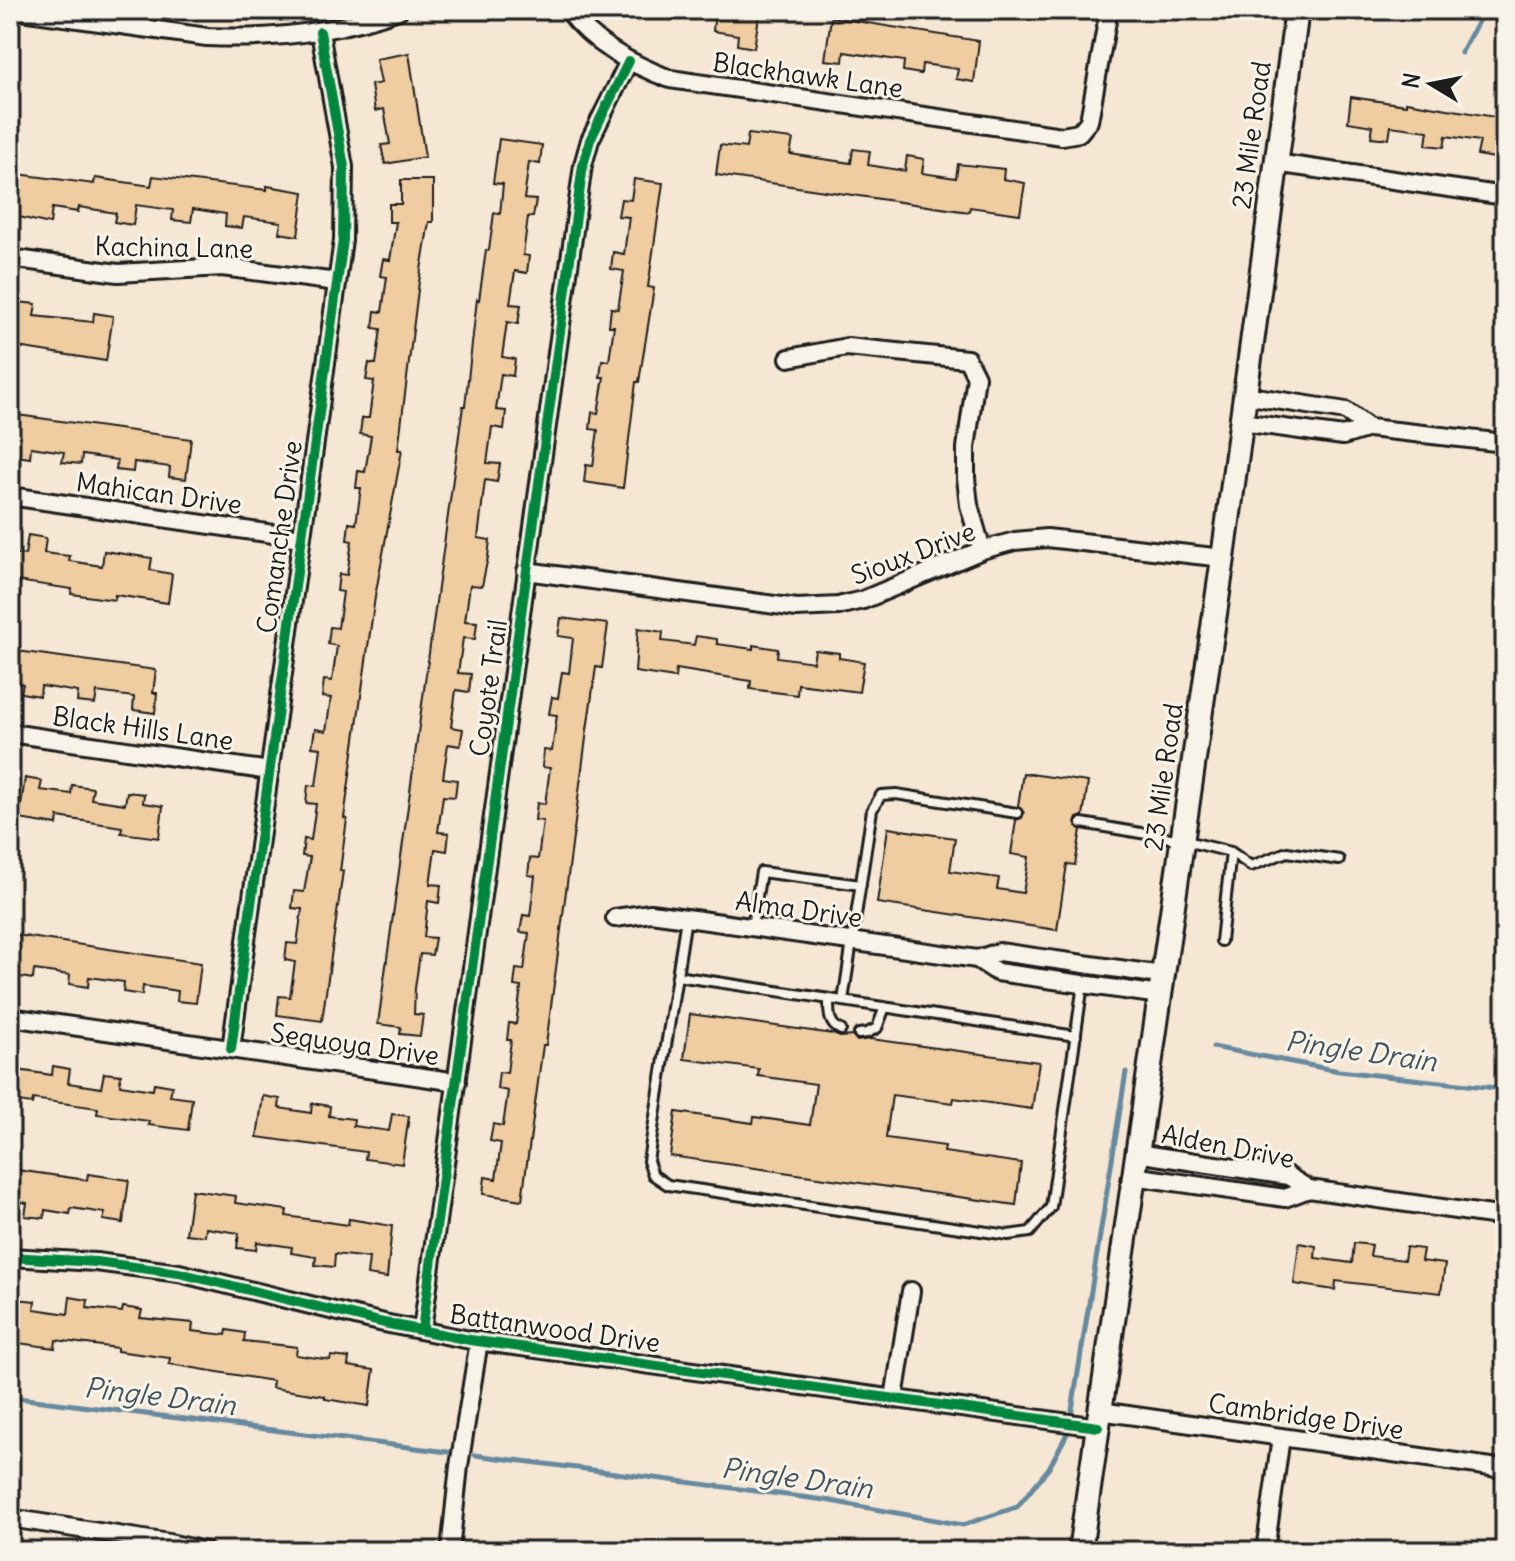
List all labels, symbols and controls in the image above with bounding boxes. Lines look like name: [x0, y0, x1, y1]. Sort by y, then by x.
north arrow: [1391, 44, 1471, 124]
street label: Blackhawk Lane: [711, 45, 905, 105]
street label: 23 Mile Road: [1224, 59, 1278, 211]
text: N: [1396, 71, 1426, 90]
street label: Kachina Lane: [94, 229, 254, 265]
street label: Comanche Drive: [249, 439, 309, 635]
street label: Mahican Drive: [74, 465, 244, 521]
street label: Sioux Drive: [846, 514, 980, 592]
street label: Coyote Trail: [462, 617, 514, 759]
street label: Black Hills Lane: [50, 699, 236, 757]
street label: 23 Mile Road: [1136, 701, 1190, 853]
street label: Alma Drive: [733, 884, 865, 934]
street label: Sequoya Drive: [269, 1016, 441, 1072]
water label: Pingle Drain: [1283, 1023, 1440, 1080]
street label: Alden Drive: [1159, 1117, 1297, 1175]
street label: Battanwood Drive: [448, 1297, 662, 1359]
water label: Pingle Drain: [82, 1369, 239, 1423]
street label: Cambridge Drive: [1206, 1386, 1406, 1446]
water label: Pingle Drain: [719, 1450, 876, 1507]

